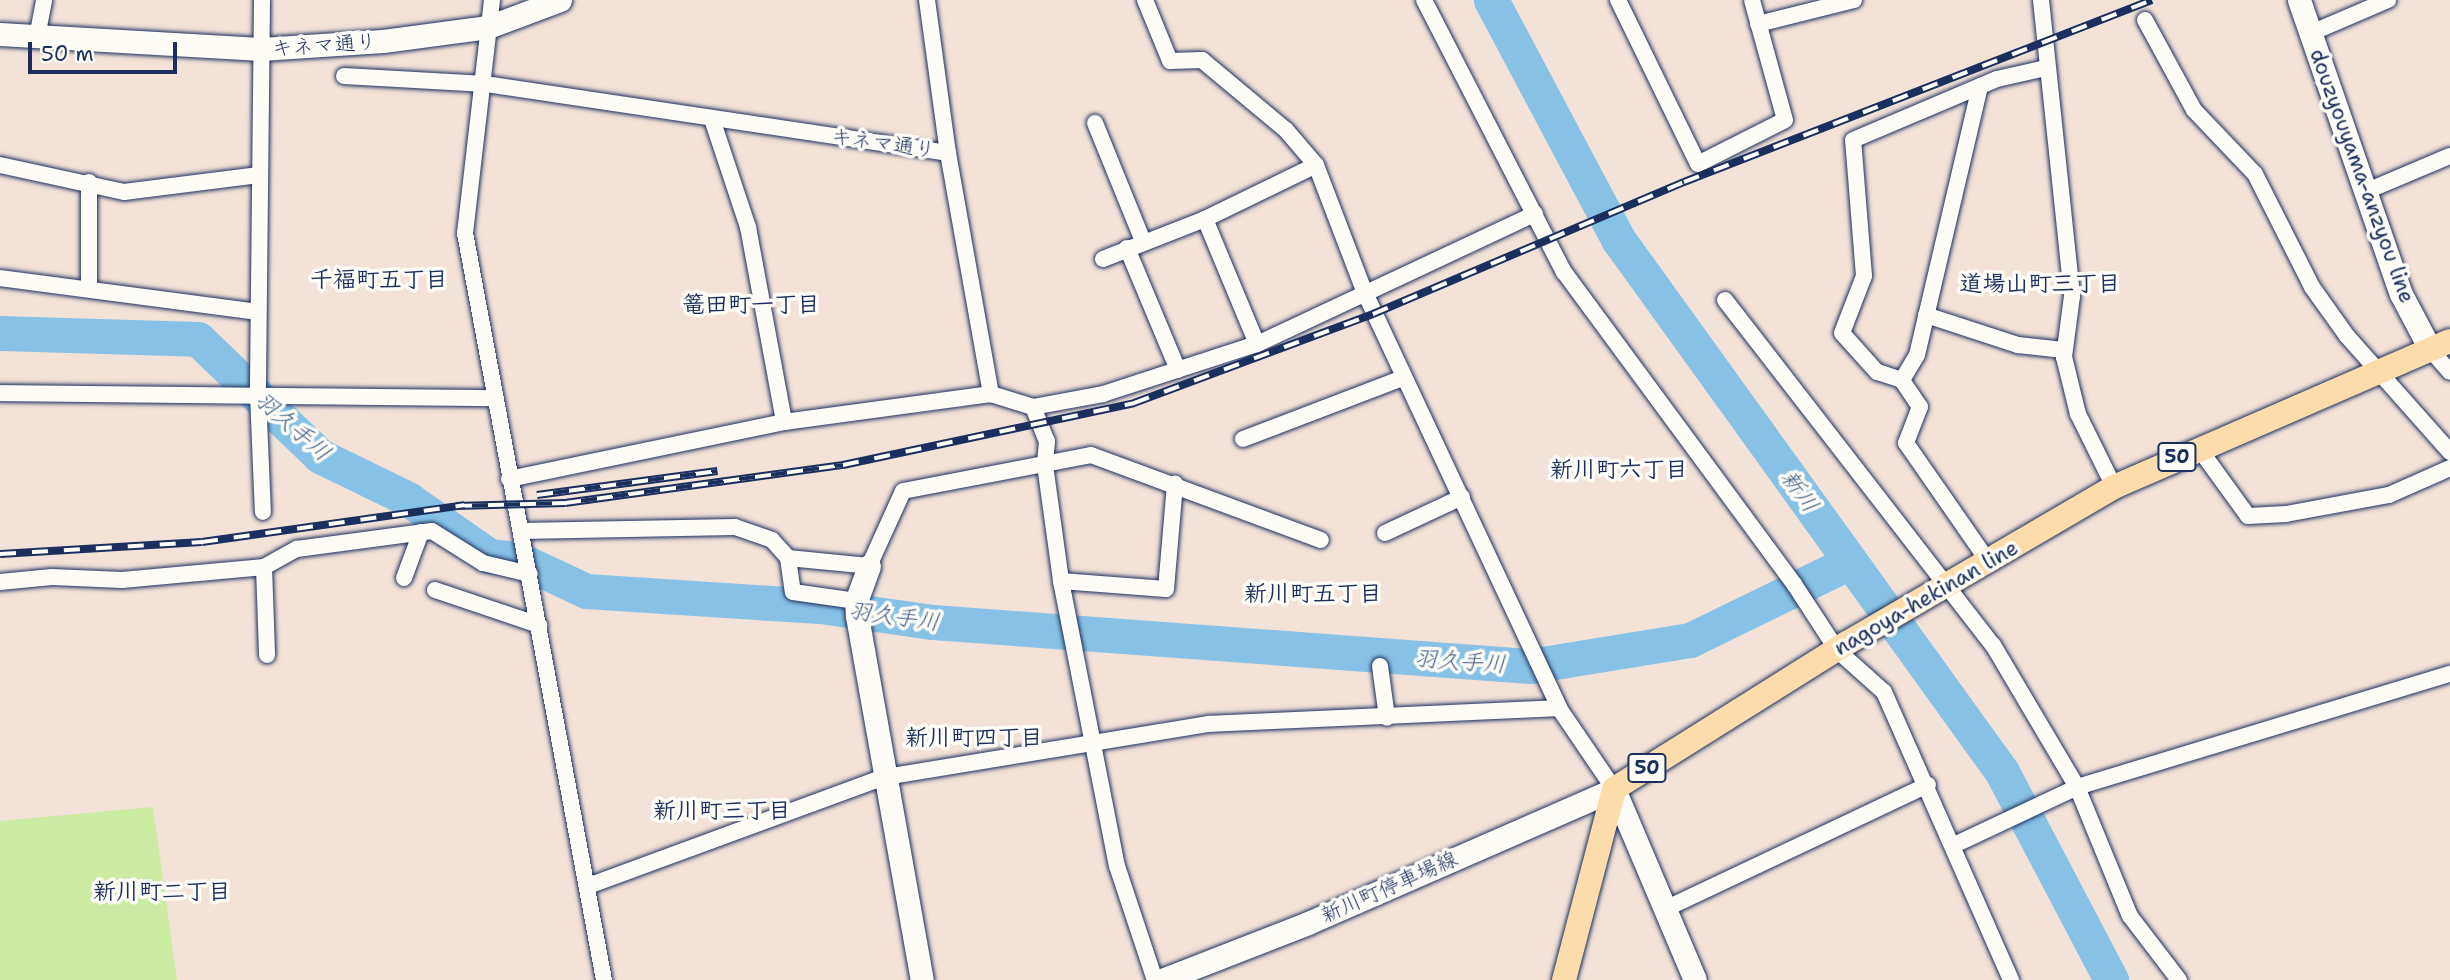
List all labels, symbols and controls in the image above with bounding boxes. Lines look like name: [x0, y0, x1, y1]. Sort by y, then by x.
scale bar: [32, 28, 180, 72]
street label: キネマ通り: [271, 29, 377, 61]
text: 50 m: [41, 40, 94, 68]
street label: douzyouyama-anzyou line: [2304, 46, 2420, 306]
street label: キネマ通り: [829, 123, 937, 163]
district label: 千福町五丁目: [310, 265, 448, 293]
district label: 道場山町三丁目: [1960, 269, 2120, 297]
district label: 篭田町一丁目: [682, 290, 820, 318]
water label: 羽久手川: [249, 385, 337, 467]
road number: 50: [2156, 442, 2198, 472]
district label: 新川町六丁目: [1550, 455, 1688, 483]
water label: 新川: [1775, 464, 1825, 518]
street label: nagoya-hekinan line: [1830, 535, 2022, 661]
district label: 新川町五丁目: [1244, 579, 1382, 607]
water label: 羽久手川: [847, 596, 941, 636]
water label: 羽久手川: [1413, 644, 1507, 678]
district label: 新川町四丁目: [905, 723, 1043, 751]
road number: 50: [1626, 752, 1668, 783]
district label: 新川町三丁目: [653, 796, 791, 824]
street label: 新川町停車場線: [1317, 846, 1461, 928]
district label: 新川町二丁目: [93, 877, 231, 905]

